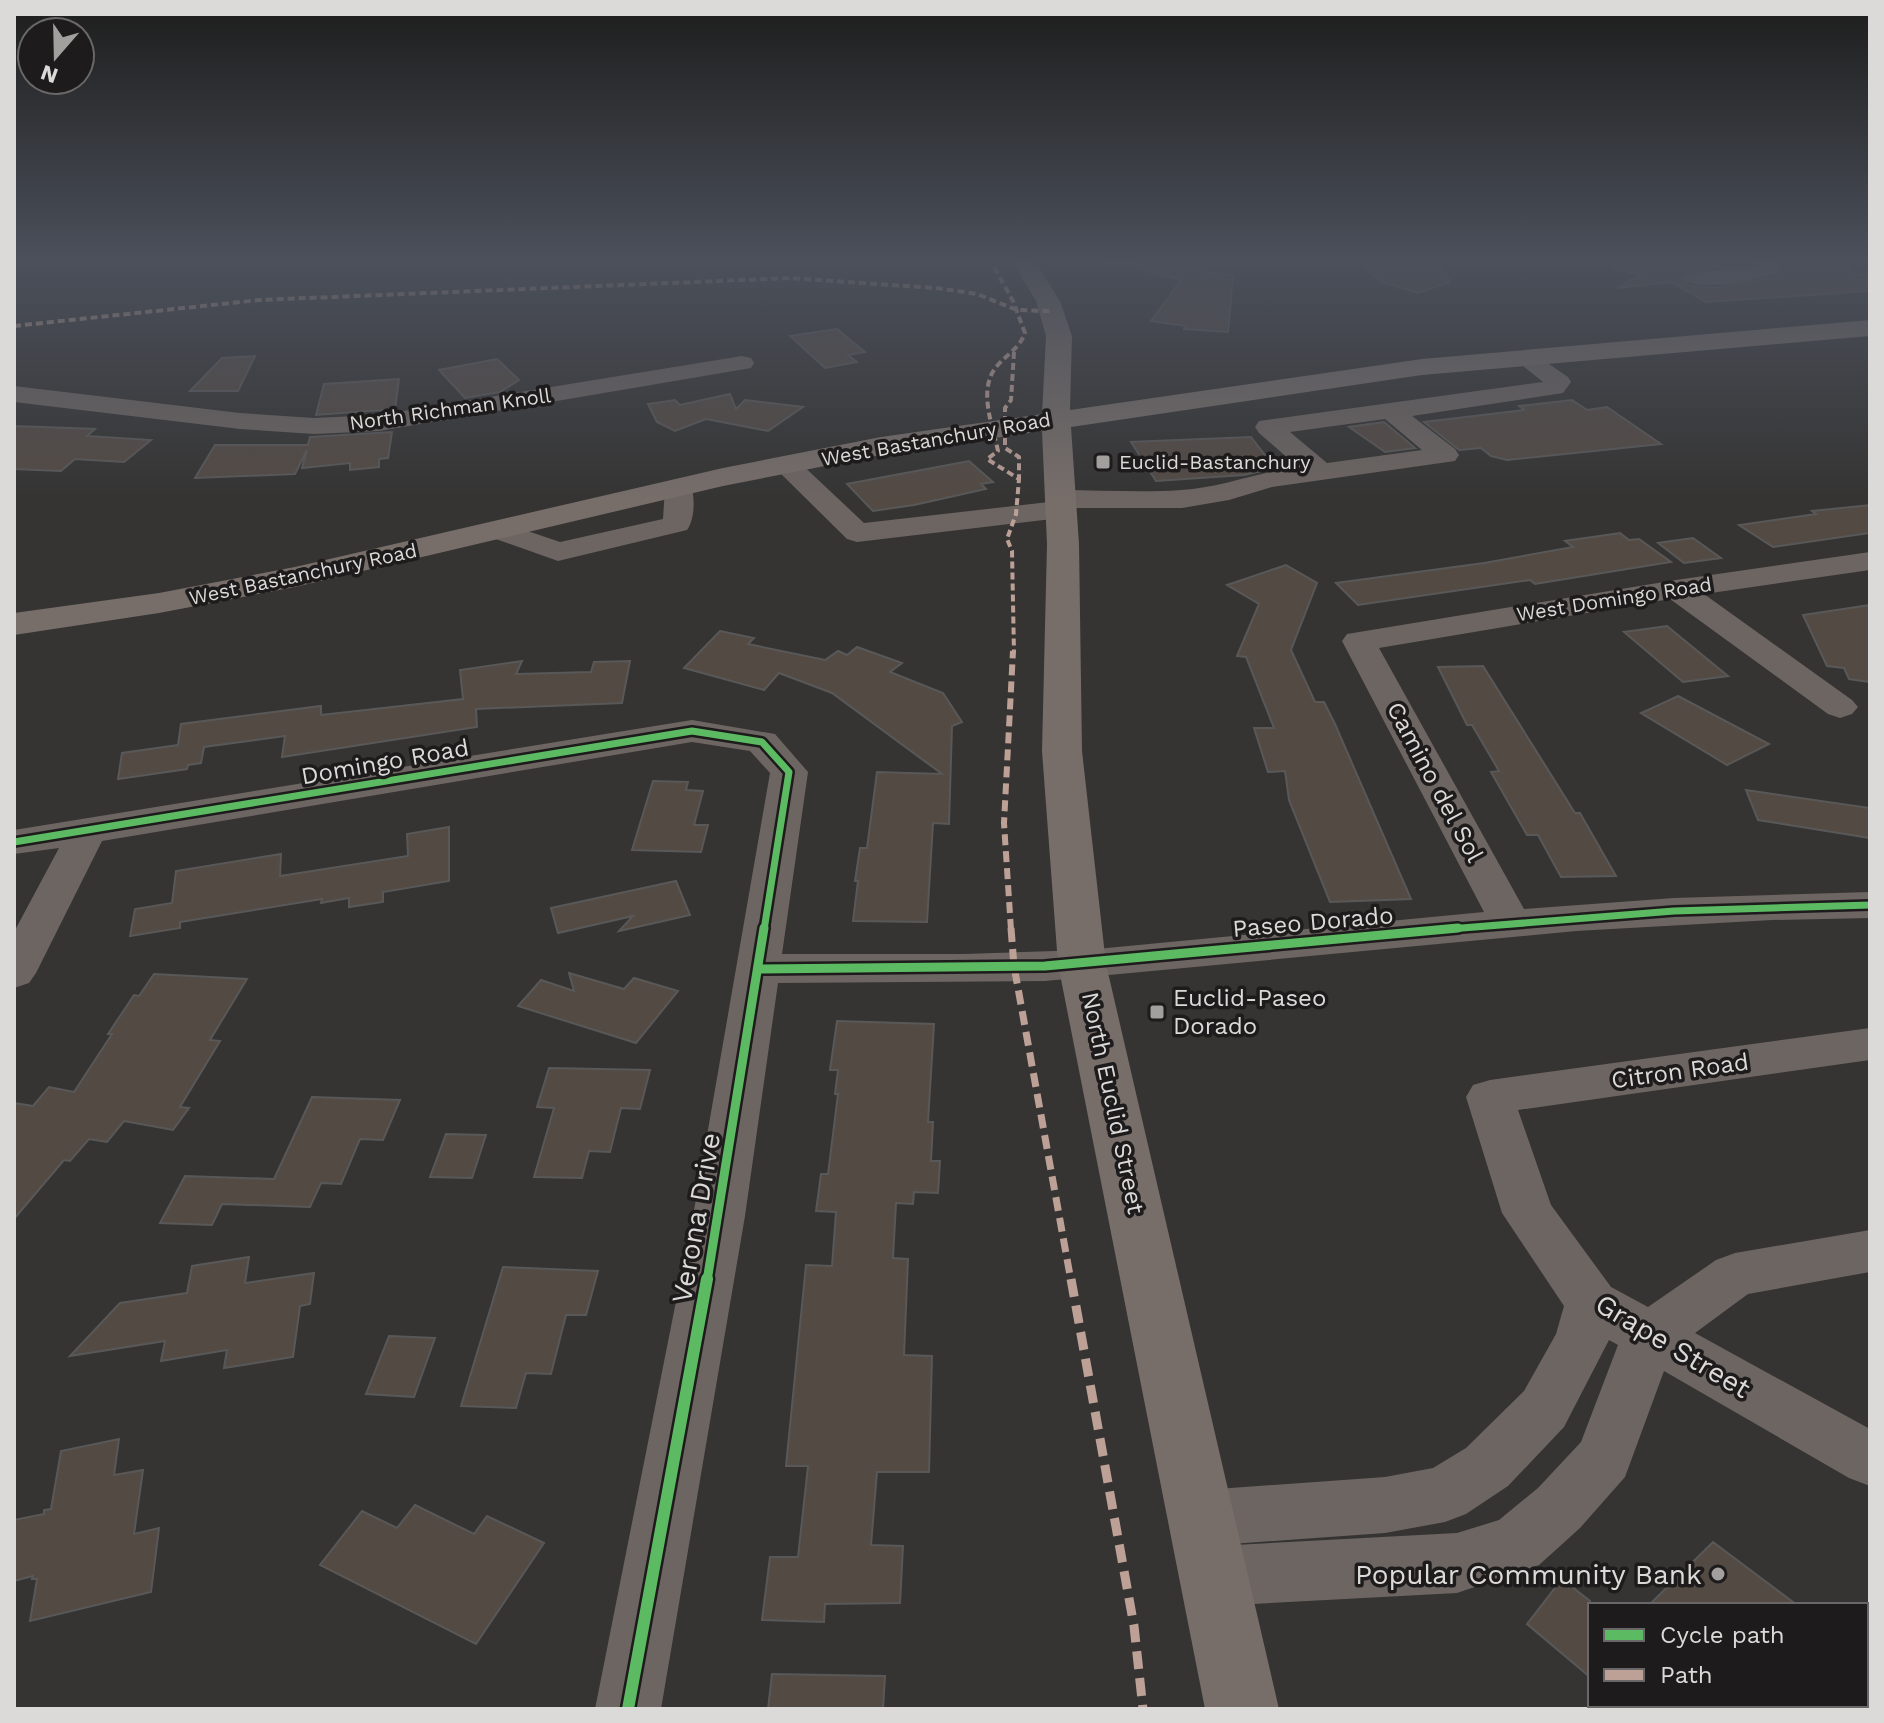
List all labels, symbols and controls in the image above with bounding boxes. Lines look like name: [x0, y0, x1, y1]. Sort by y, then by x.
north arrow: [16, 16, 96, 96]
text: N: [37, 60, 61, 89]
street label: North Richman Knoll: [348, 383, 552, 435]
street label: West Bastanchury Road: [819, 407, 1053, 471]
place label: Euclid-Bastanchury: [1119, 450, 1311, 474]
marker: Euclid-Bastanchury: [1094, 453, 1112, 471]
street label: West Bastanchury Road: [187, 538, 419, 610]
street label: West Domingo Road: [1515, 572, 1713, 626]
street label: Camino del Sol: [1381, 697, 1489, 867]
street label: Domingo Road: [299, 733, 471, 791]
street label: Paseo Dorado: [1231, 901, 1395, 943]
place label: Euclid-Paseo Dorado: [1173, 984, 1326, 1040]
street label: North Euclid Street: [1076, 989, 1150, 1217]
marker: Euclid-Paseo Dorado: [1148, 1003, 1166, 1021]
street label: Citron Road: [1610, 1048, 1750, 1094]
street label: Verona Drive: [665, 1130, 727, 1306]
street label: Grape Street: [1590, 1287, 1757, 1405]
place label: Popular Community Bank: [1355, 1558, 1702, 1591]
marker: Popular Community Bank: [1709, 1565, 1727, 1583]
legend: [1588, 1603, 1868, 1707]
text: Cycle path: [1660, 1621, 1785, 1649]
text: Path: [1660, 1661, 1713, 1689]

